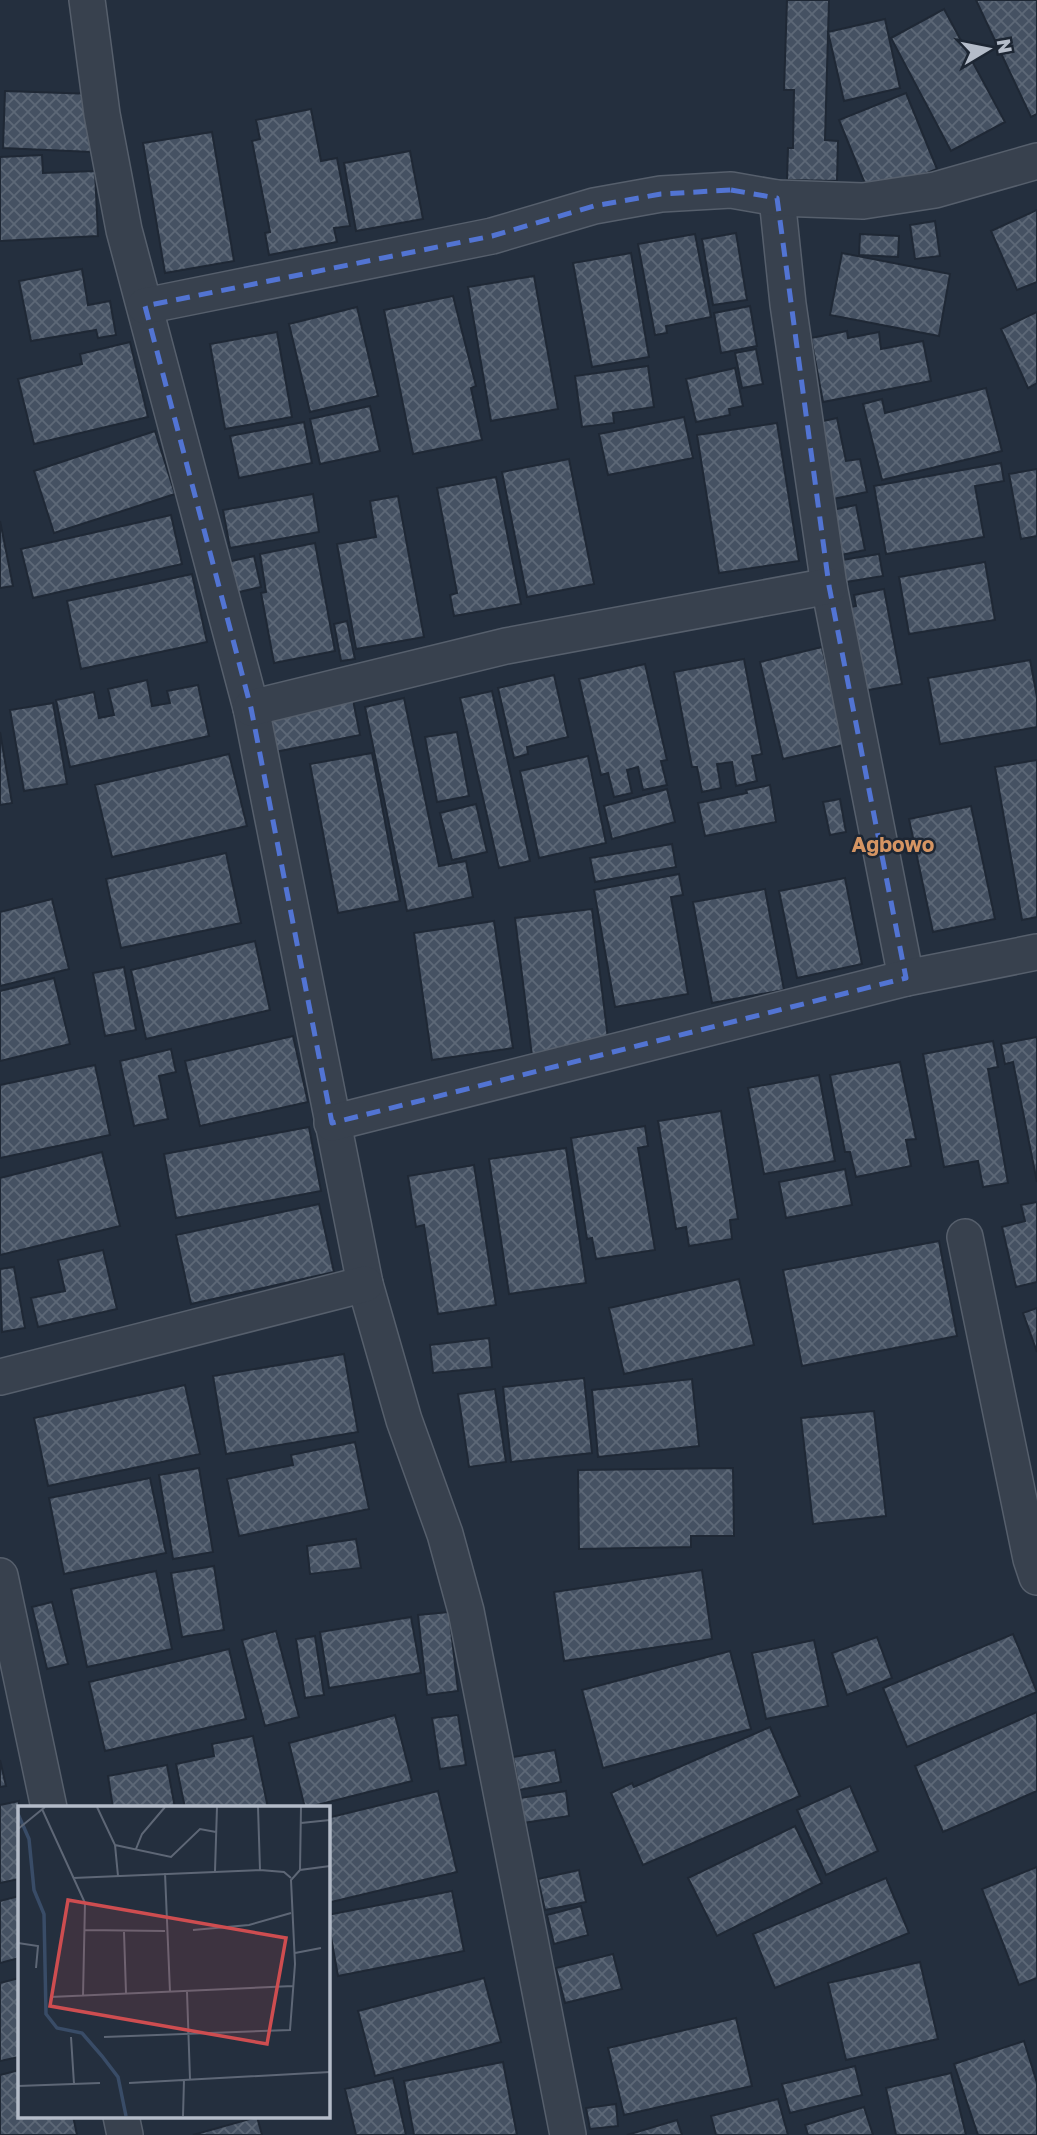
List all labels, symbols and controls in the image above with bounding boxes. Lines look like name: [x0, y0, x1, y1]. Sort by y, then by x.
north arrow: [953, 14, 1023, 84]
text: N: [993, 37, 1018, 55]
district label: Agbowo: [852, 831, 934, 857]
inset map: [18, 1806, 329, 2118]

